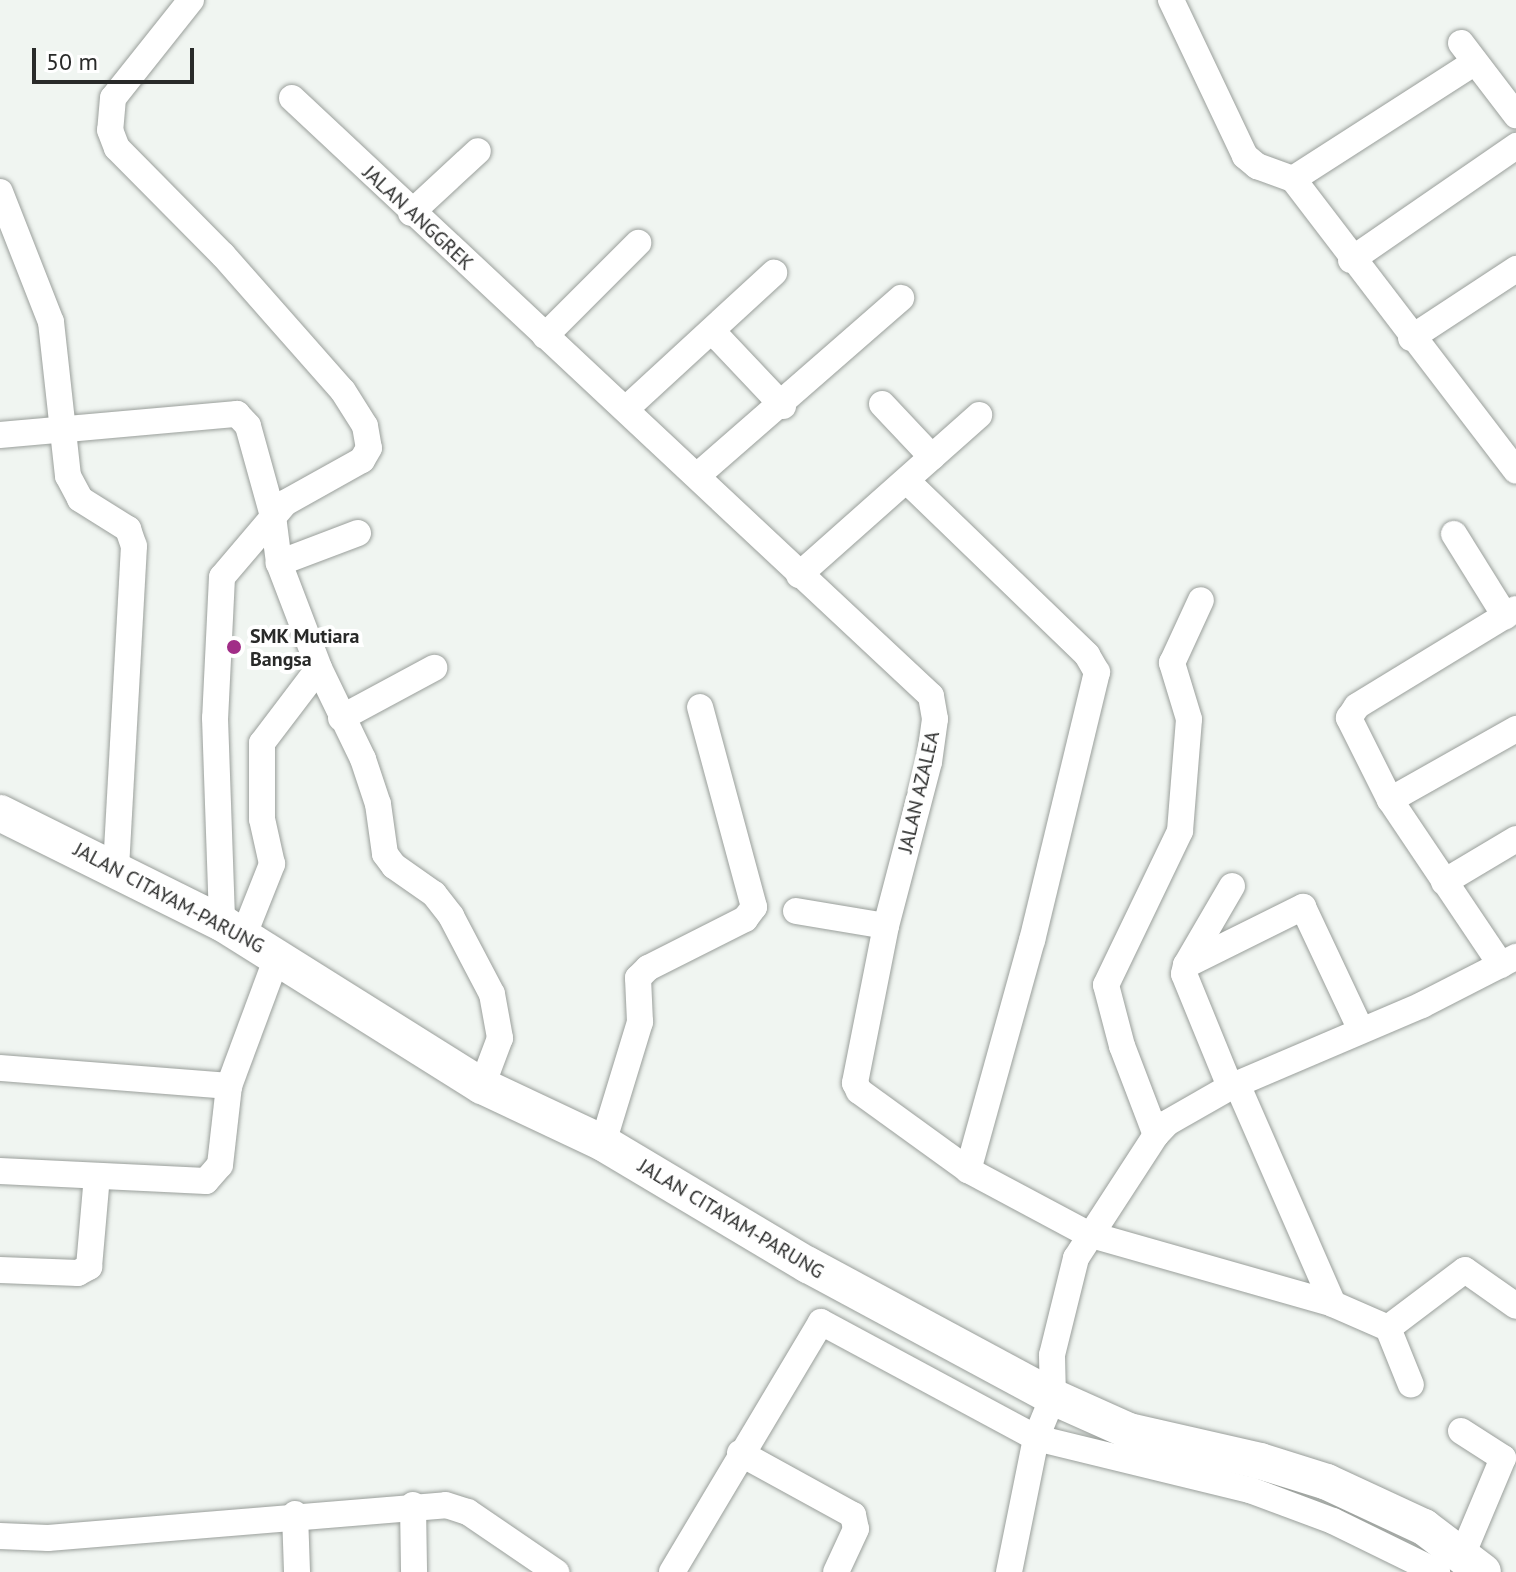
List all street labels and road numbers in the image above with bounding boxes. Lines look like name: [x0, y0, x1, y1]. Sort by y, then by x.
street label: JALAN ANGGREK: [358, 160, 478, 276]
street label: JALAN AZALEA: [893, 728, 945, 856]
street label: JALAN CITAYAM-PARUNG: [70, 837, 268, 959]
street label: JALAN CITAYAM-PARUNG: [634, 1154, 828, 1284]

